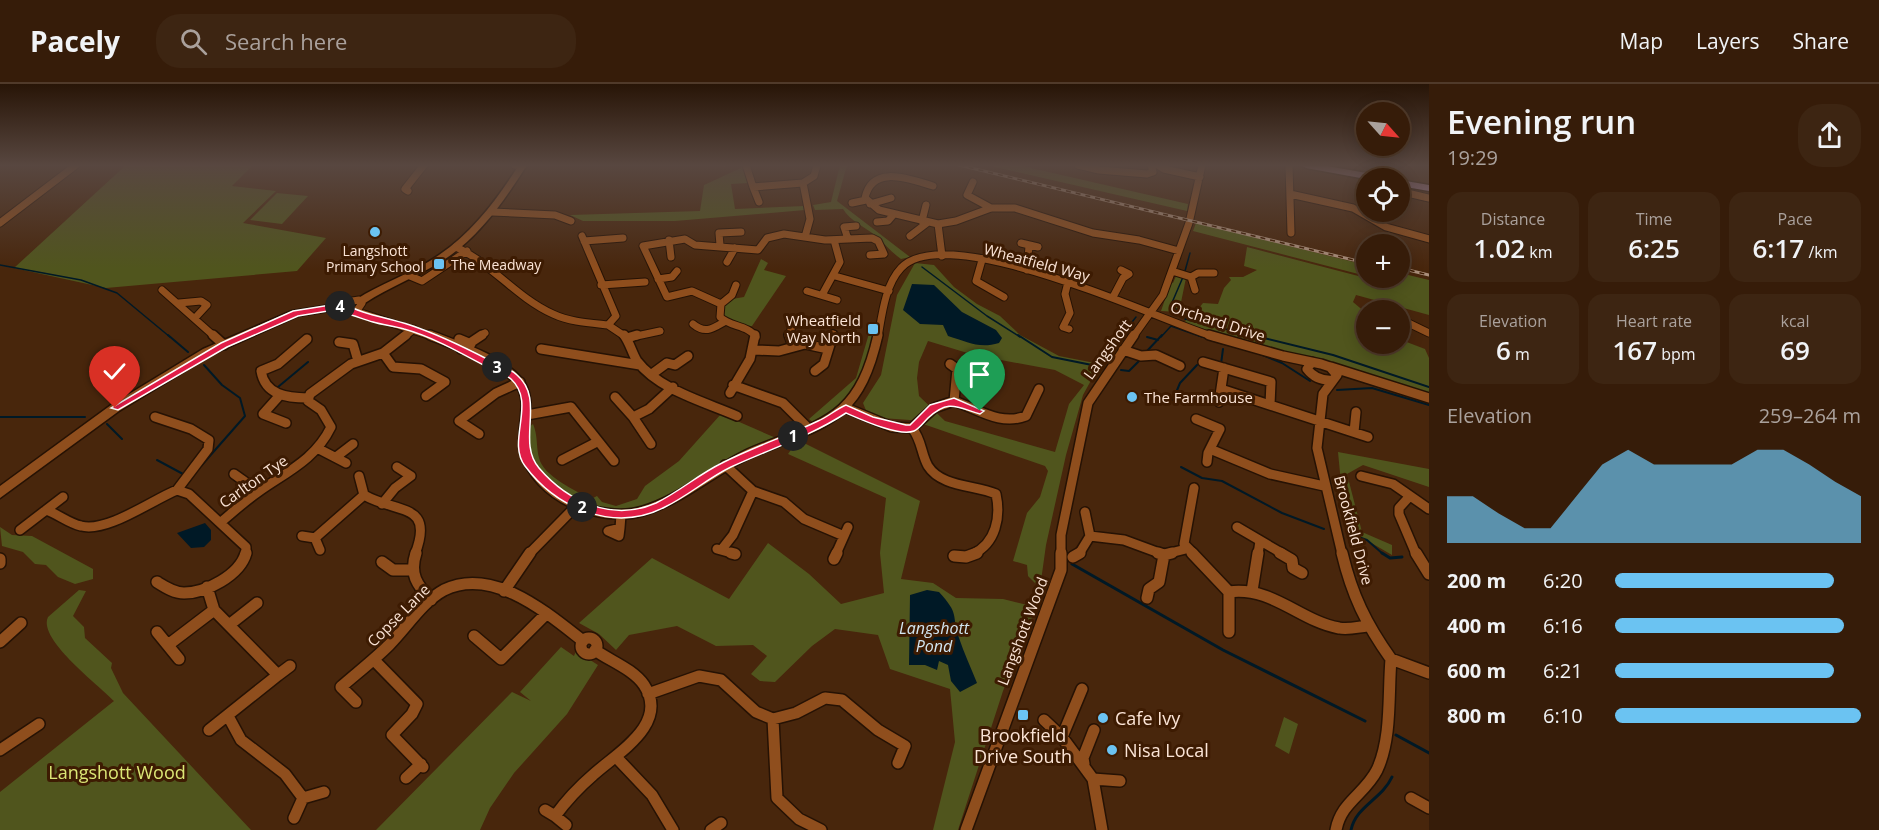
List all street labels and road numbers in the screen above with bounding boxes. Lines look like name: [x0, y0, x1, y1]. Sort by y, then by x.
street label: Wheatfield Way: [982, 238, 1093, 286]
street label: Orchard Drive: [1168, 296, 1268, 346]
street label: Langshott: [1078, 315, 1136, 383]
street label: Carlton Tye: [215, 450, 291, 512]
street label: Brookfield Drive: [1330, 473, 1378, 587]
street label: Langshott Wood: [992, 574, 1052, 688]
street label: Copse Lane: [362, 579, 434, 651]

